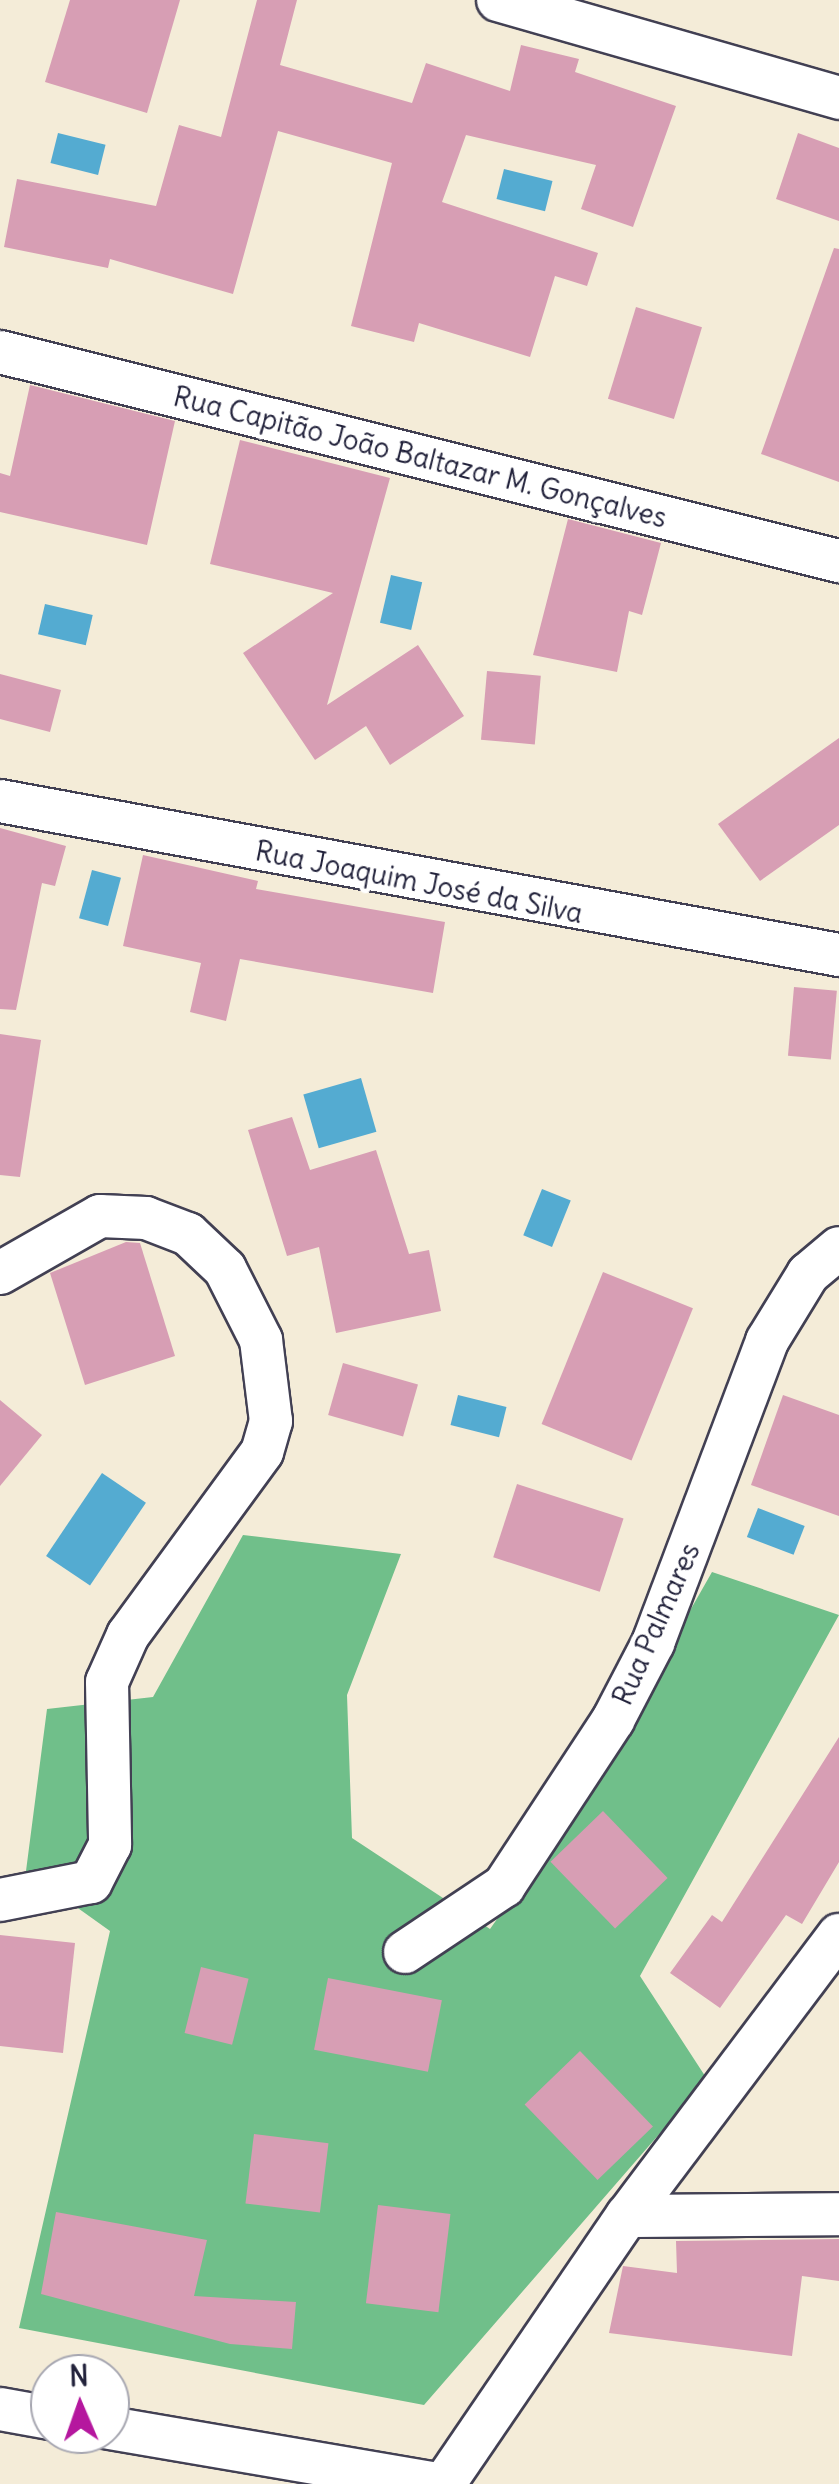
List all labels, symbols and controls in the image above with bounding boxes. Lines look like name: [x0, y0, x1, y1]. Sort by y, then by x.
street label: Rua Capitão João Baltazar M. Gonçalves: [170, 379, 670, 535]
street label: Rua Joaquim José da Silva: [253, 834, 585, 930]
street label: Rua Palmares: [605, 1538, 707, 1710]
north arrow: [30, 2354, 130, 2454]
text: N: [69, 2358, 89, 2394]

